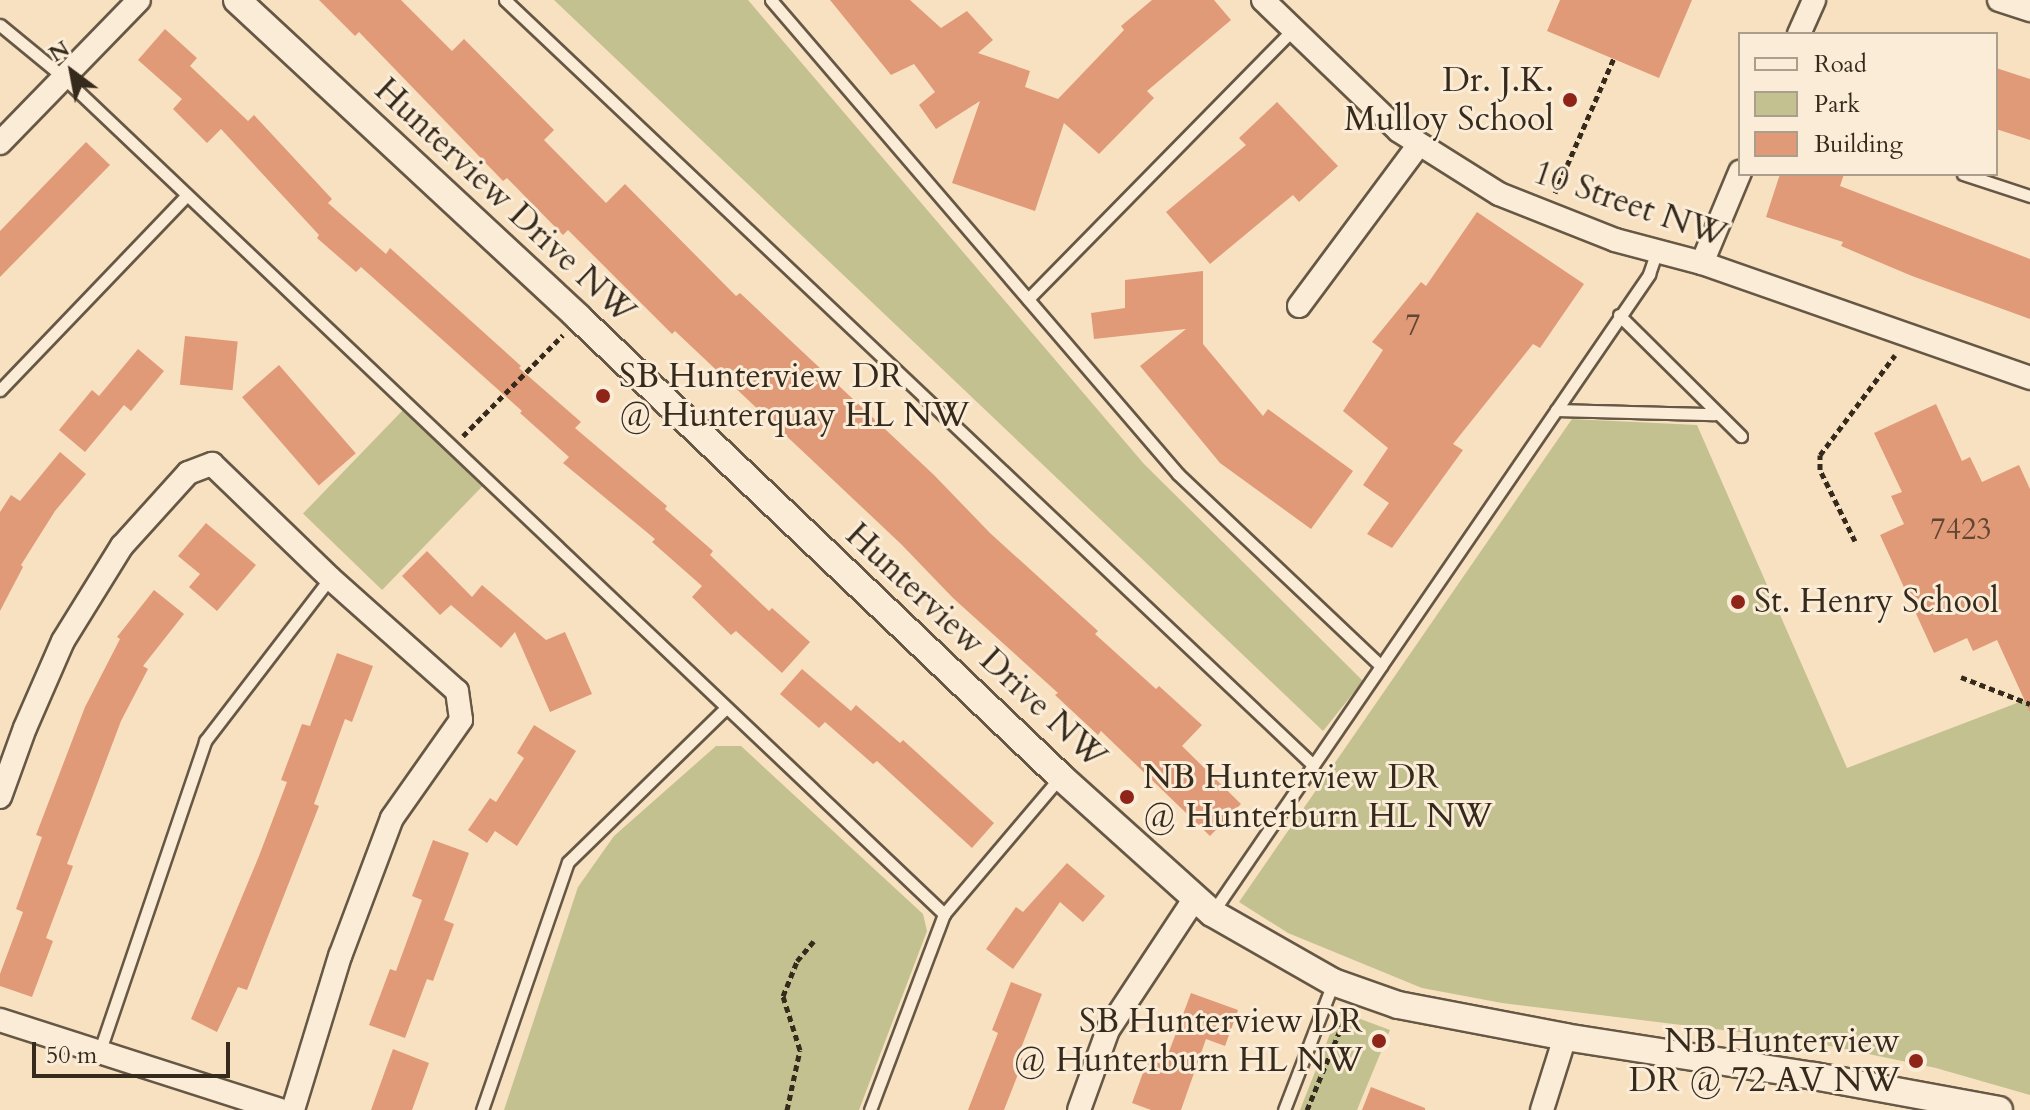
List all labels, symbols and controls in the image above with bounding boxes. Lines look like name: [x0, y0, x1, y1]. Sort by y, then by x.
north arrow: [32, 32, 112, 112]
legend: [1738, 32, 1998, 176]
text: N: [43, 34, 75, 69]
text: Road: [1814, 48, 1867, 81]
place label: Dr. J.K. Mulloy School: [1344, 60, 1554, 140]
street label: Hunterview Drive NW: [366, 70, 644, 332]
text: Park: [1814, 88, 1860, 121]
marker: Dr. J.K. Mulloy School: [1561, 91, 1579, 109]
text: Building: [1814, 128, 1903, 161]
street label: 10 Street NW: [1528, 152, 1732, 256]
house number: 7: [1405, 308, 1421, 344]
place label: SB Hunterview DR @ Hunterquay HL NW: [619, 356, 969, 436]
marker: SB Hunterview DR @ Hunterquay HL NW: [594, 387, 612, 405]
house number: 7423: [1930, 512, 1992, 548]
street label: Hunterview Drive NW: [837, 515, 1115, 777]
place label: St. Henry School: [1754, 582, 1999, 622]
marker: St. Henry School: [1729, 593, 1747, 611]
place label: NB Hunterview DR @ Hunterburn HL NW: [1143, 757, 1493, 836]
marker: NB Hunterview DR @ Hunterburn HL NW: [1118, 788, 1136, 806]
place label: SB Hunterview DR @ Hunterburn HL NW: [1013, 1001, 1363, 1080]
place label: NB Hunterview DR @ 72 AV NW: [1629, 1021, 1900, 1100]
scale bar: [36, 1026, 234, 1076]
marker: SB Hunterview DR @ Hunterburn HL NW: [1370, 1032, 1388, 1050]
text: 50 m: [46, 1039, 97, 1072]
marker: NB Hunterview DR @ 72 AV NW: [1907, 1052, 1925, 1070]

